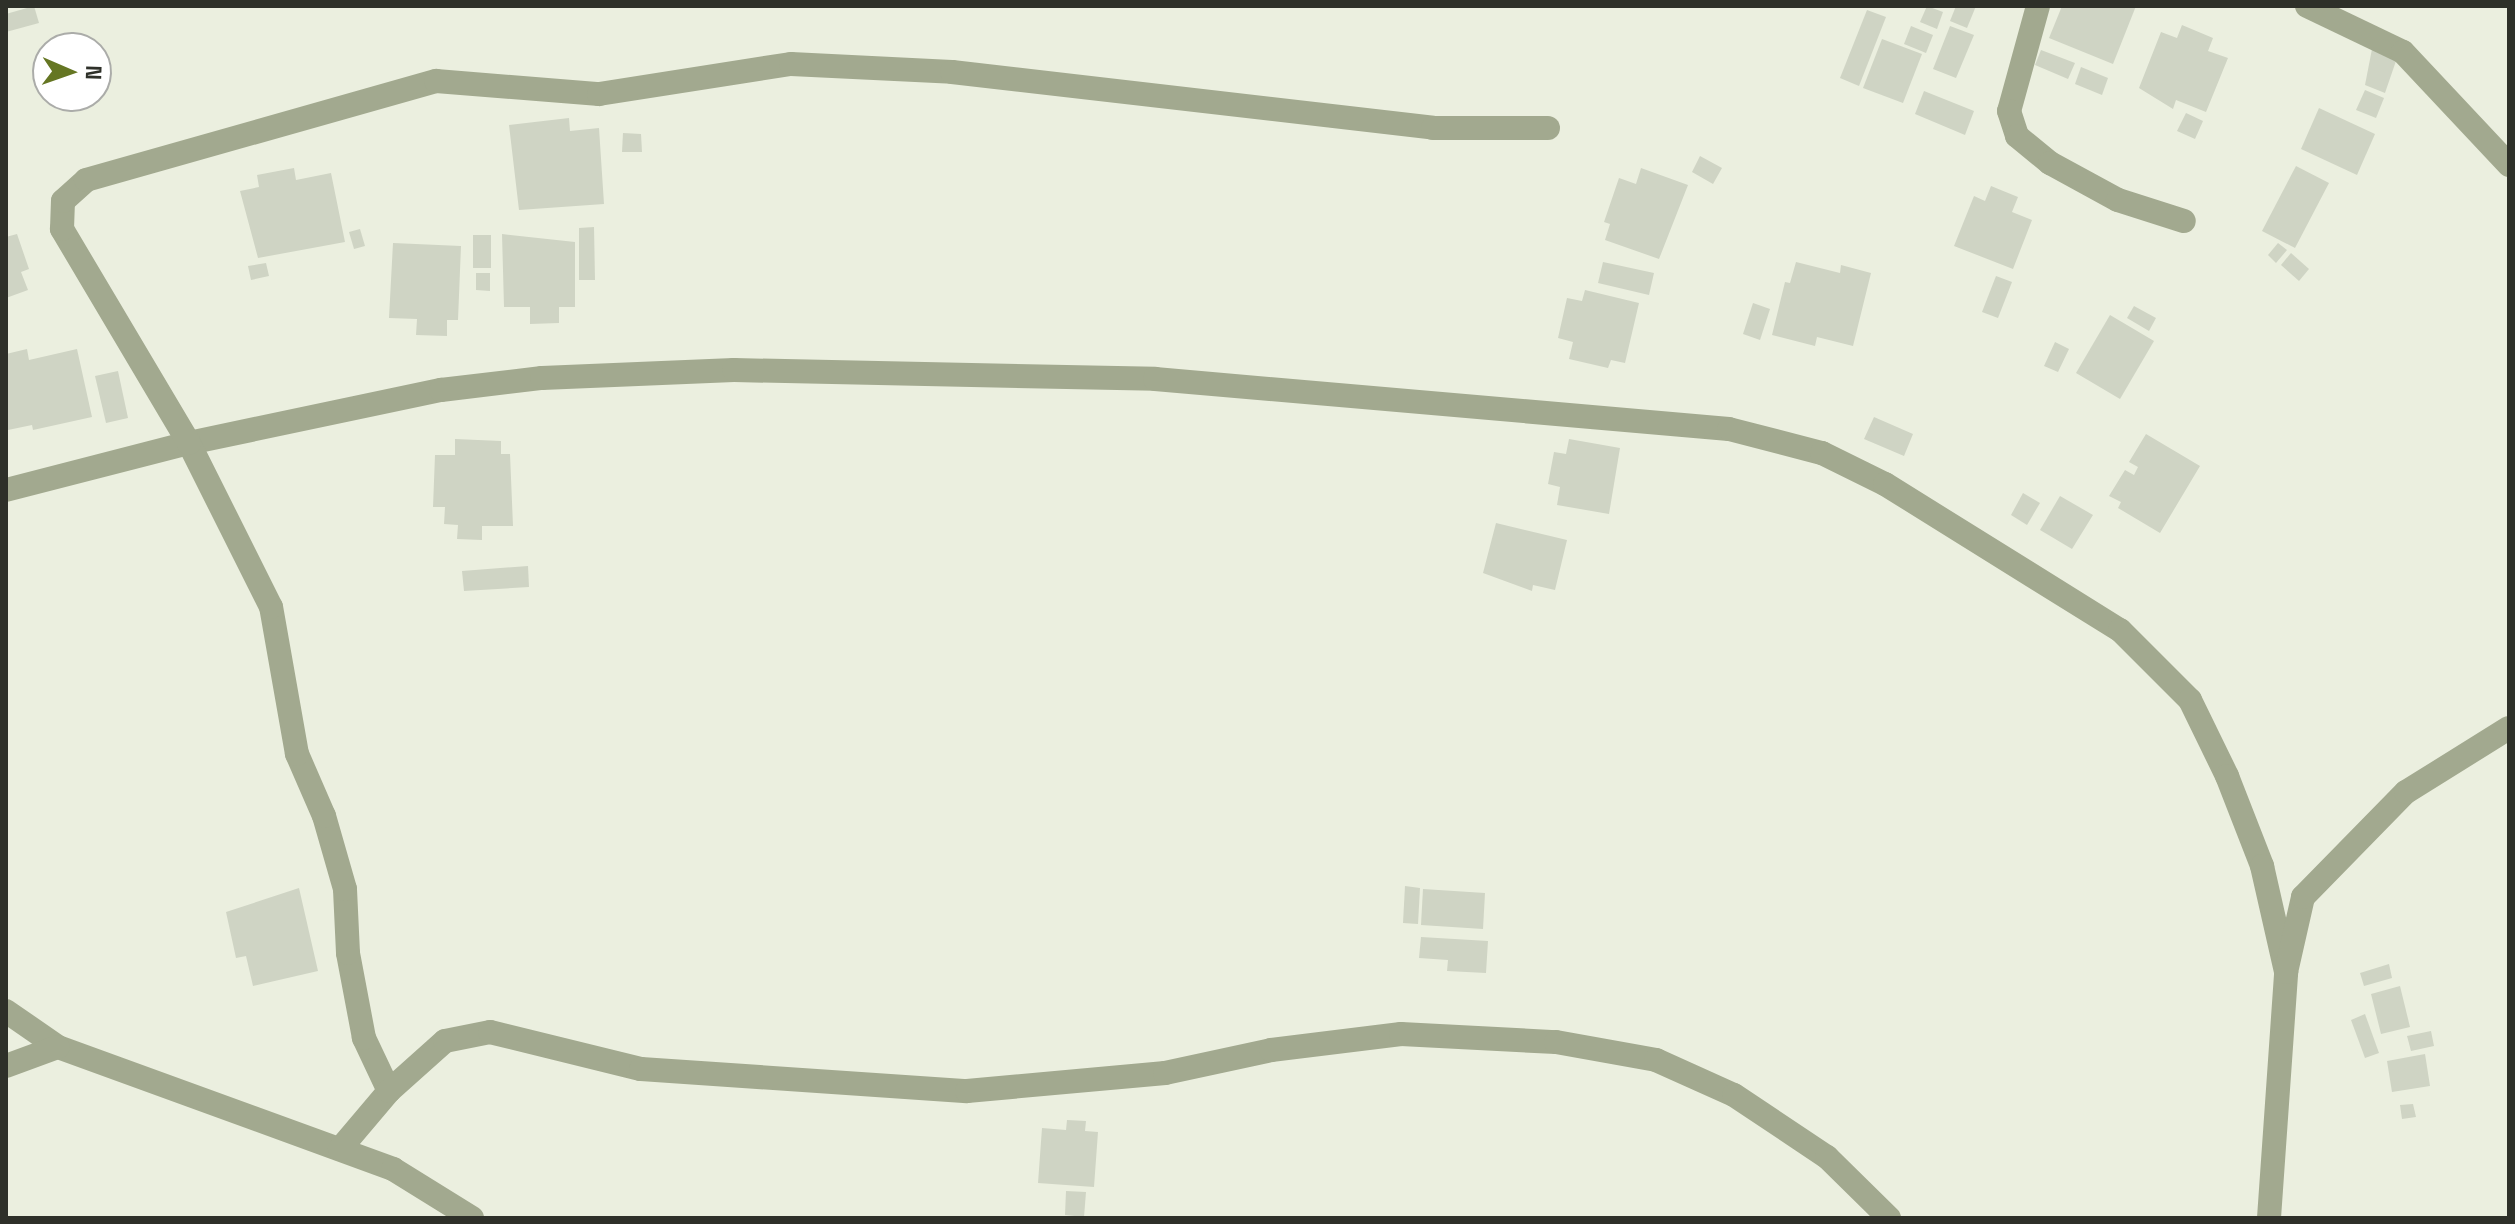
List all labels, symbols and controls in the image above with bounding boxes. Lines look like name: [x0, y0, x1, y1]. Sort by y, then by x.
north arrow: [32, 32, 112, 112]
text: N: [80, 65, 108, 81]

